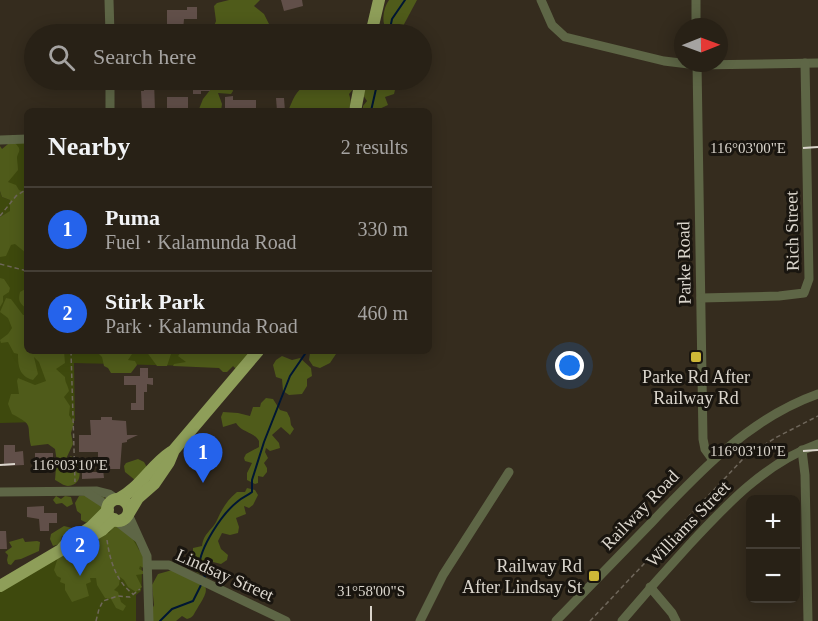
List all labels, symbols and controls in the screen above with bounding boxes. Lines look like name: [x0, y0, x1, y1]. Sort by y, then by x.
north arrow: [674, 18, 728, 72]
search box: [24, 24, 432, 90]
icon: search: [45, 41, 78, 74]
text: Search here: [93, 44, 196, 69]
text: Nearby: [48, 132, 130, 161]
text: 2 results: [341, 136, 408, 158]
text: 116°03'00"E: [710, 140, 786, 156]
street label: Rich Street: [781, 191, 803, 271]
text: Puma: [105, 205, 160, 230]
text: 1: [63, 218, 73, 240]
text: 330 m: [357, 218, 408, 240]
street label: Parke Road: [673, 221, 695, 305]
text: Fuel · Kalamunda Road: [105, 231, 297, 253]
text: Stirk Park: [105, 289, 205, 314]
text: 2: [63, 302, 73, 324]
text: 460 m: [357, 302, 408, 324]
text: Park · Kalamunda Road: [105, 315, 298, 337]
marker: Parke Rd After Railway Rd: [689, 350, 703, 364]
your location: [555, 351, 584, 380]
place label: Parke Rd After Railway Rd: [642, 367, 750, 408]
pin: 1: [184, 434, 222, 483]
text: 116°03'10"E: [710, 443, 786, 459]
text: 116°03'10"E: [32, 457, 108, 473]
street label: Railway Road: [597, 466, 683, 554]
street label: Williams Street: [642, 477, 734, 571]
map controls: [746, 495, 800, 603]
button: +: [746, 495, 800, 549]
pin: 2: [60, 526, 100, 576]
street label: Lindsay Street: [173, 545, 277, 605]
button: −: [746, 549, 800, 603]
place label: Railway Rd After Lindsay St: [462, 556, 582, 597]
marker: Railway Rd After Lindsay St: [587, 569, 601, 583]
text: 31°58'00"S: [337, 583, 405, 599]

